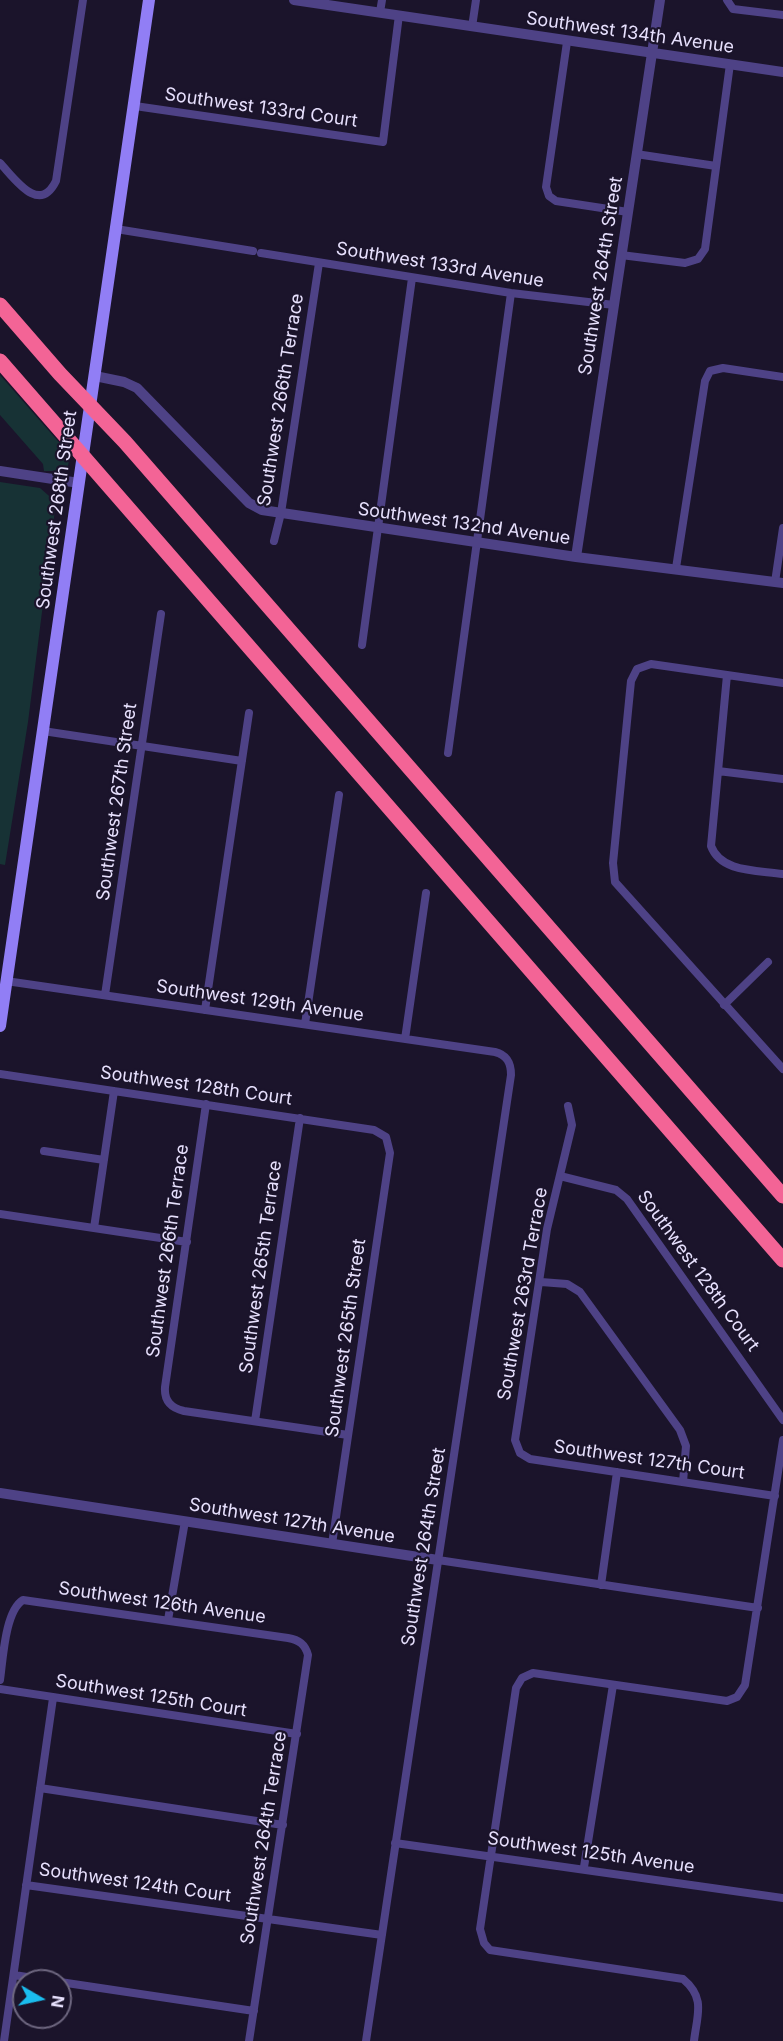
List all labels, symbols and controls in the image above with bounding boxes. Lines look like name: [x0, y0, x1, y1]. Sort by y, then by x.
street label: Southwest 134th Avenue: [525, 8, 735, 58]
street label: Southwest 133rd Court: [163, 84, 359, 132]
street label: Southwest 264th Street: [575, 175, 627, 377]
street label: Southwest 133rd Avenue: [334, 238, 546, 292]
street label: Southwest 266th Terrace: [254, 292, 308, 508]
street label: Southwest 268th Street: [32, 409, 82, 611]
street label: Southwest 132nd Avenue: [356, 498, 572, 550]
street label: Southwest 267th Street: [92, 702, 142, 902]
street label: Southwest 129th Avenue: [155, 976, 365, 1026]
street label: Southwest 128th Court: [99, 1062, 293, 1110]
street label: Southwest 266th Terrace: [142, 1143, 194, 1359]
street label: Southwest 265th Terrace: [235, 1159, 287, 1375]
street label: Southwest 263rd Terrace: [494, 1186, 552, 1402]
street label: Southwest 128th Court: [632, 1186, 764, 1356]
street label: Southwest 265th Street: [321, 1237, 371, 1439]
street label: Southwest 127th Court: [552, 1436, 746, 1484]
street label: Southwest 264th Street: [398, 1446, 450, 1648]
street label: Southwest 127th Avenue: [188, 1494, 396, 1548]
street label: Southwest 126th Avenue: [57, 1578, 267, 1628]
street label: Southwest 125th Court: [54, 1670, 248, 1722]
street label: Southwest 264th Terrace: [236, 1730, 292, 1946]
street label: Southwest 125th Avenue: [486, 1828, 696, 1878]
street label: Southwest 124th Court: [38, 1859, 232, 1907]
north arrow: [12, 1969, 72, 2029]
text: N: [47, 1994, 69, 2009]

